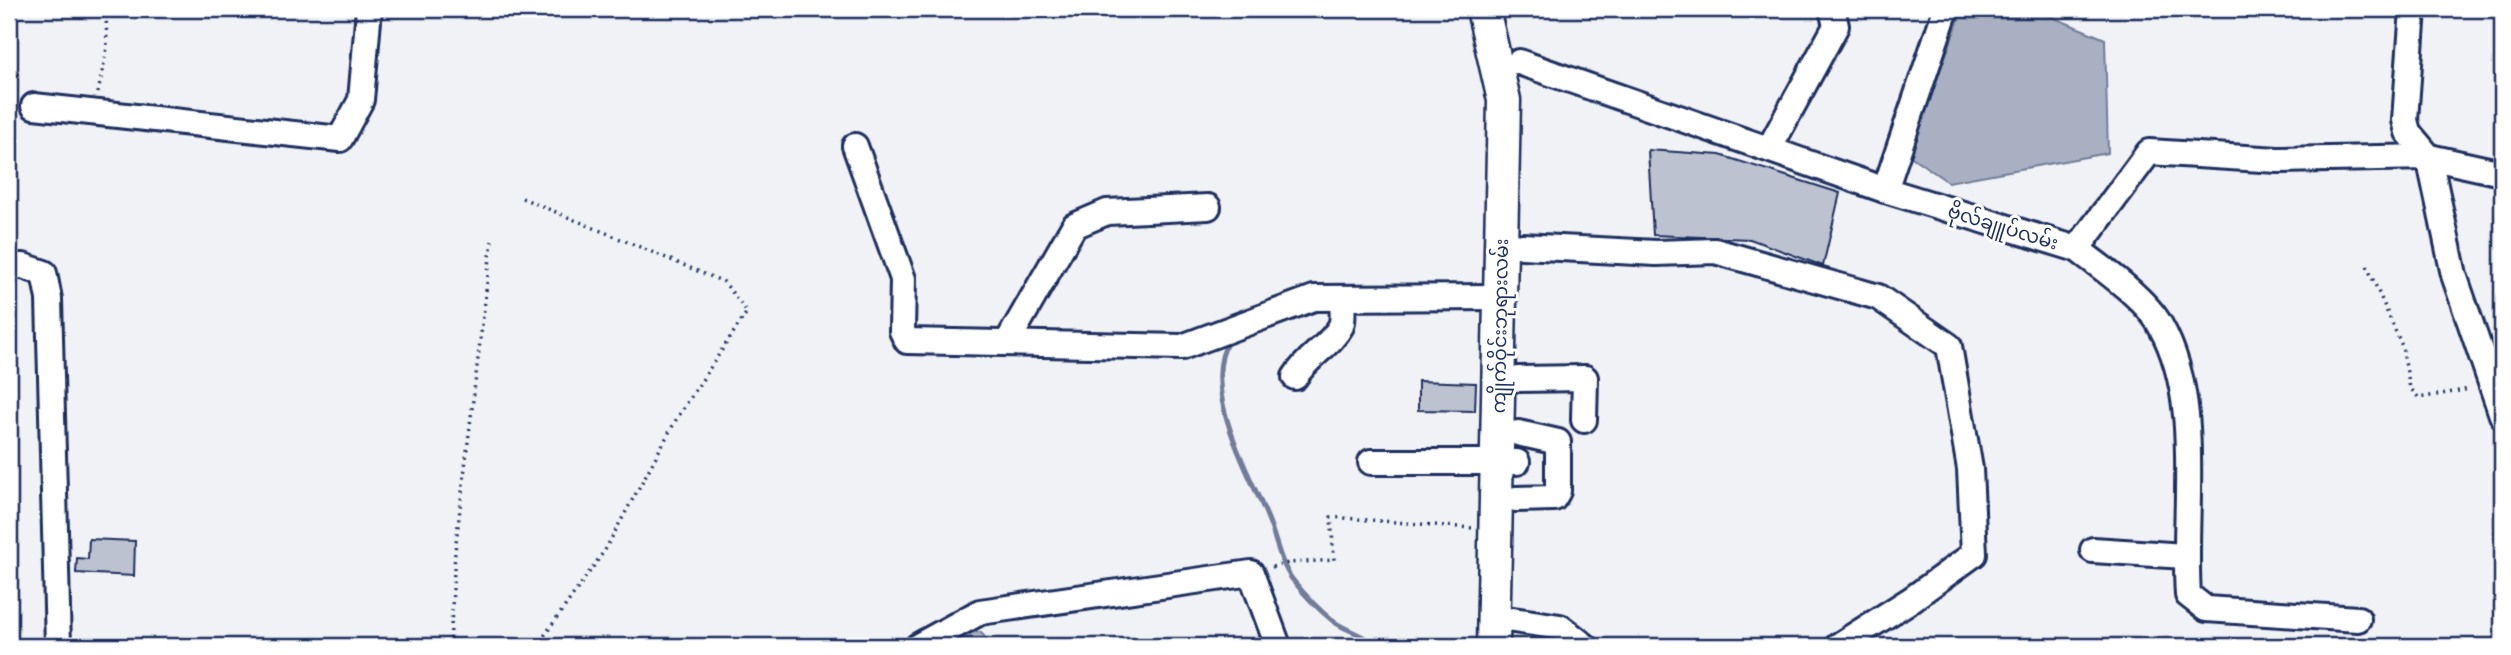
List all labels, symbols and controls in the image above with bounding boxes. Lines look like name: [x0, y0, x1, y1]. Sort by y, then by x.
street label: ဗိုလ်ချူပ်လမ်း: [1943, 196, 2062, 260]
street label: ကျိုက်ဝိုင်းဘုရားလမ်း: [1484, 238, 1518, 414]

